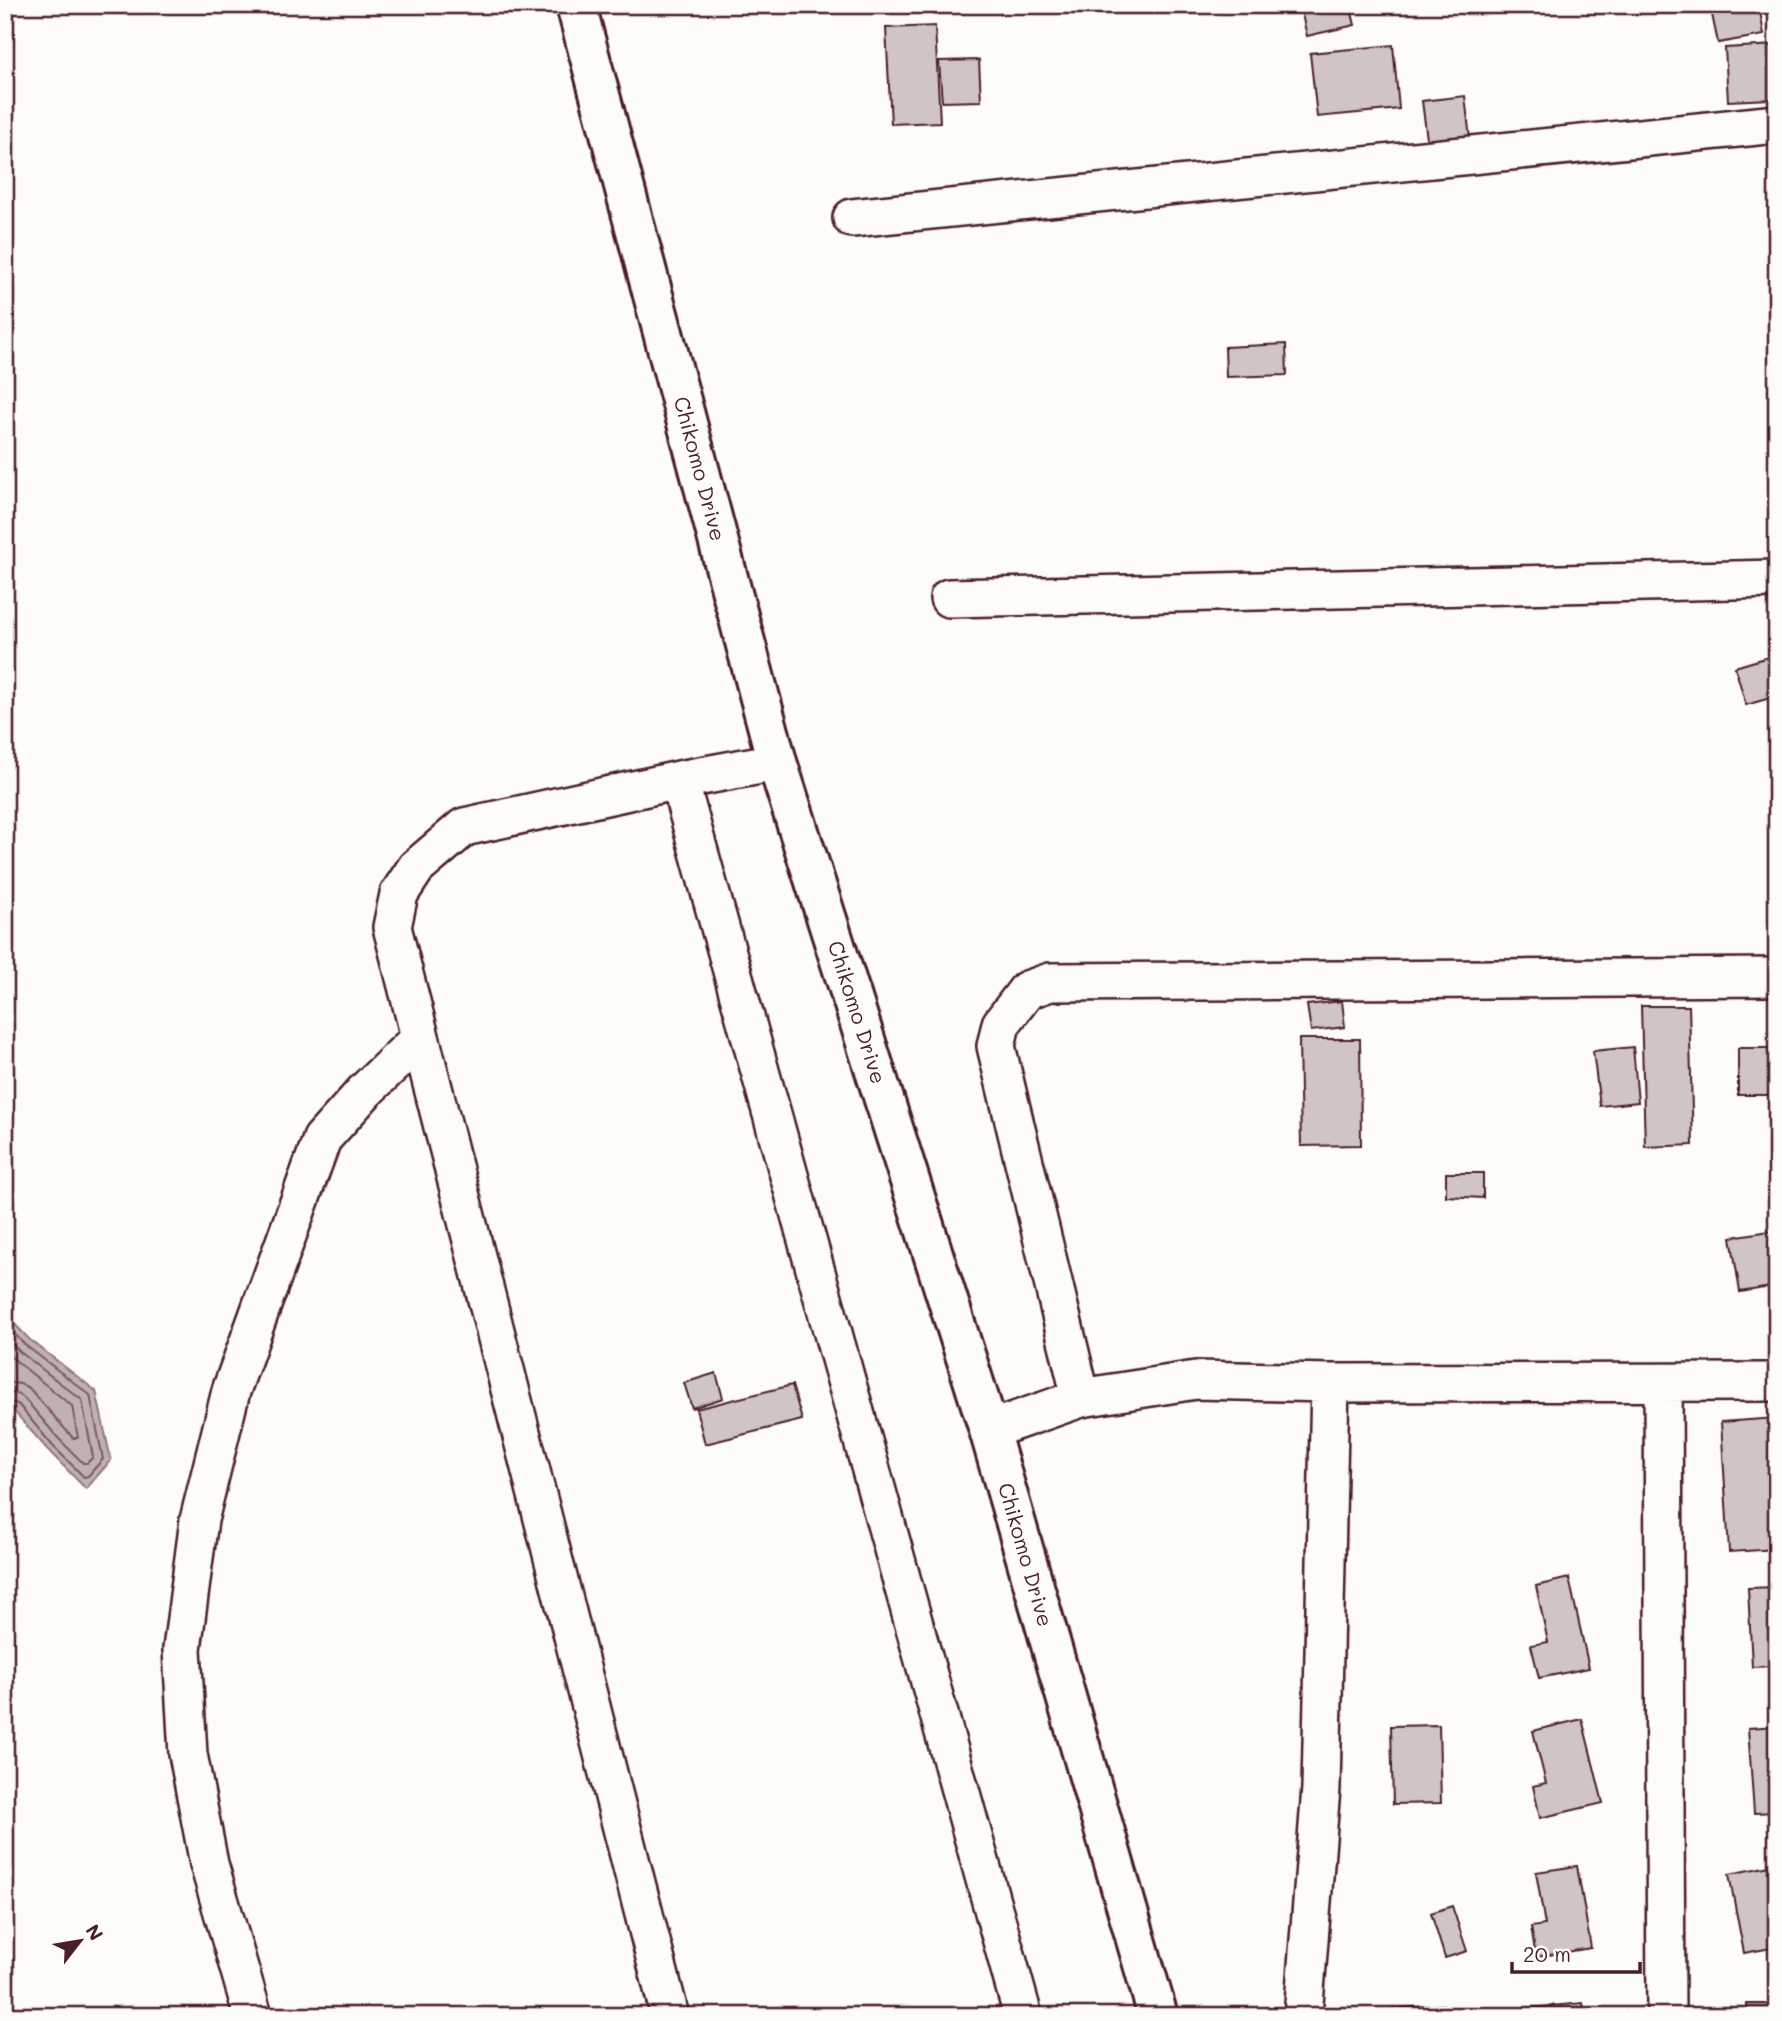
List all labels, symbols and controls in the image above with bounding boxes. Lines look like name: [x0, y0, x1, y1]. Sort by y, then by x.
street label: Chikomo Drive: [669, 393, 733, 544]
street label: Chikomo Drive: [823, 937, 893, 1087]
street label: Chikomo Drive: [993, 1479, 1060, 1629]
north arrow: [46, 1906, 116, 1976]
text: N: [81, 1919, 109, 1945]
scale bar: [1512, 1930, 1640, 1974]
text: 20 m: [1523, 1940, 1571, 1967]

